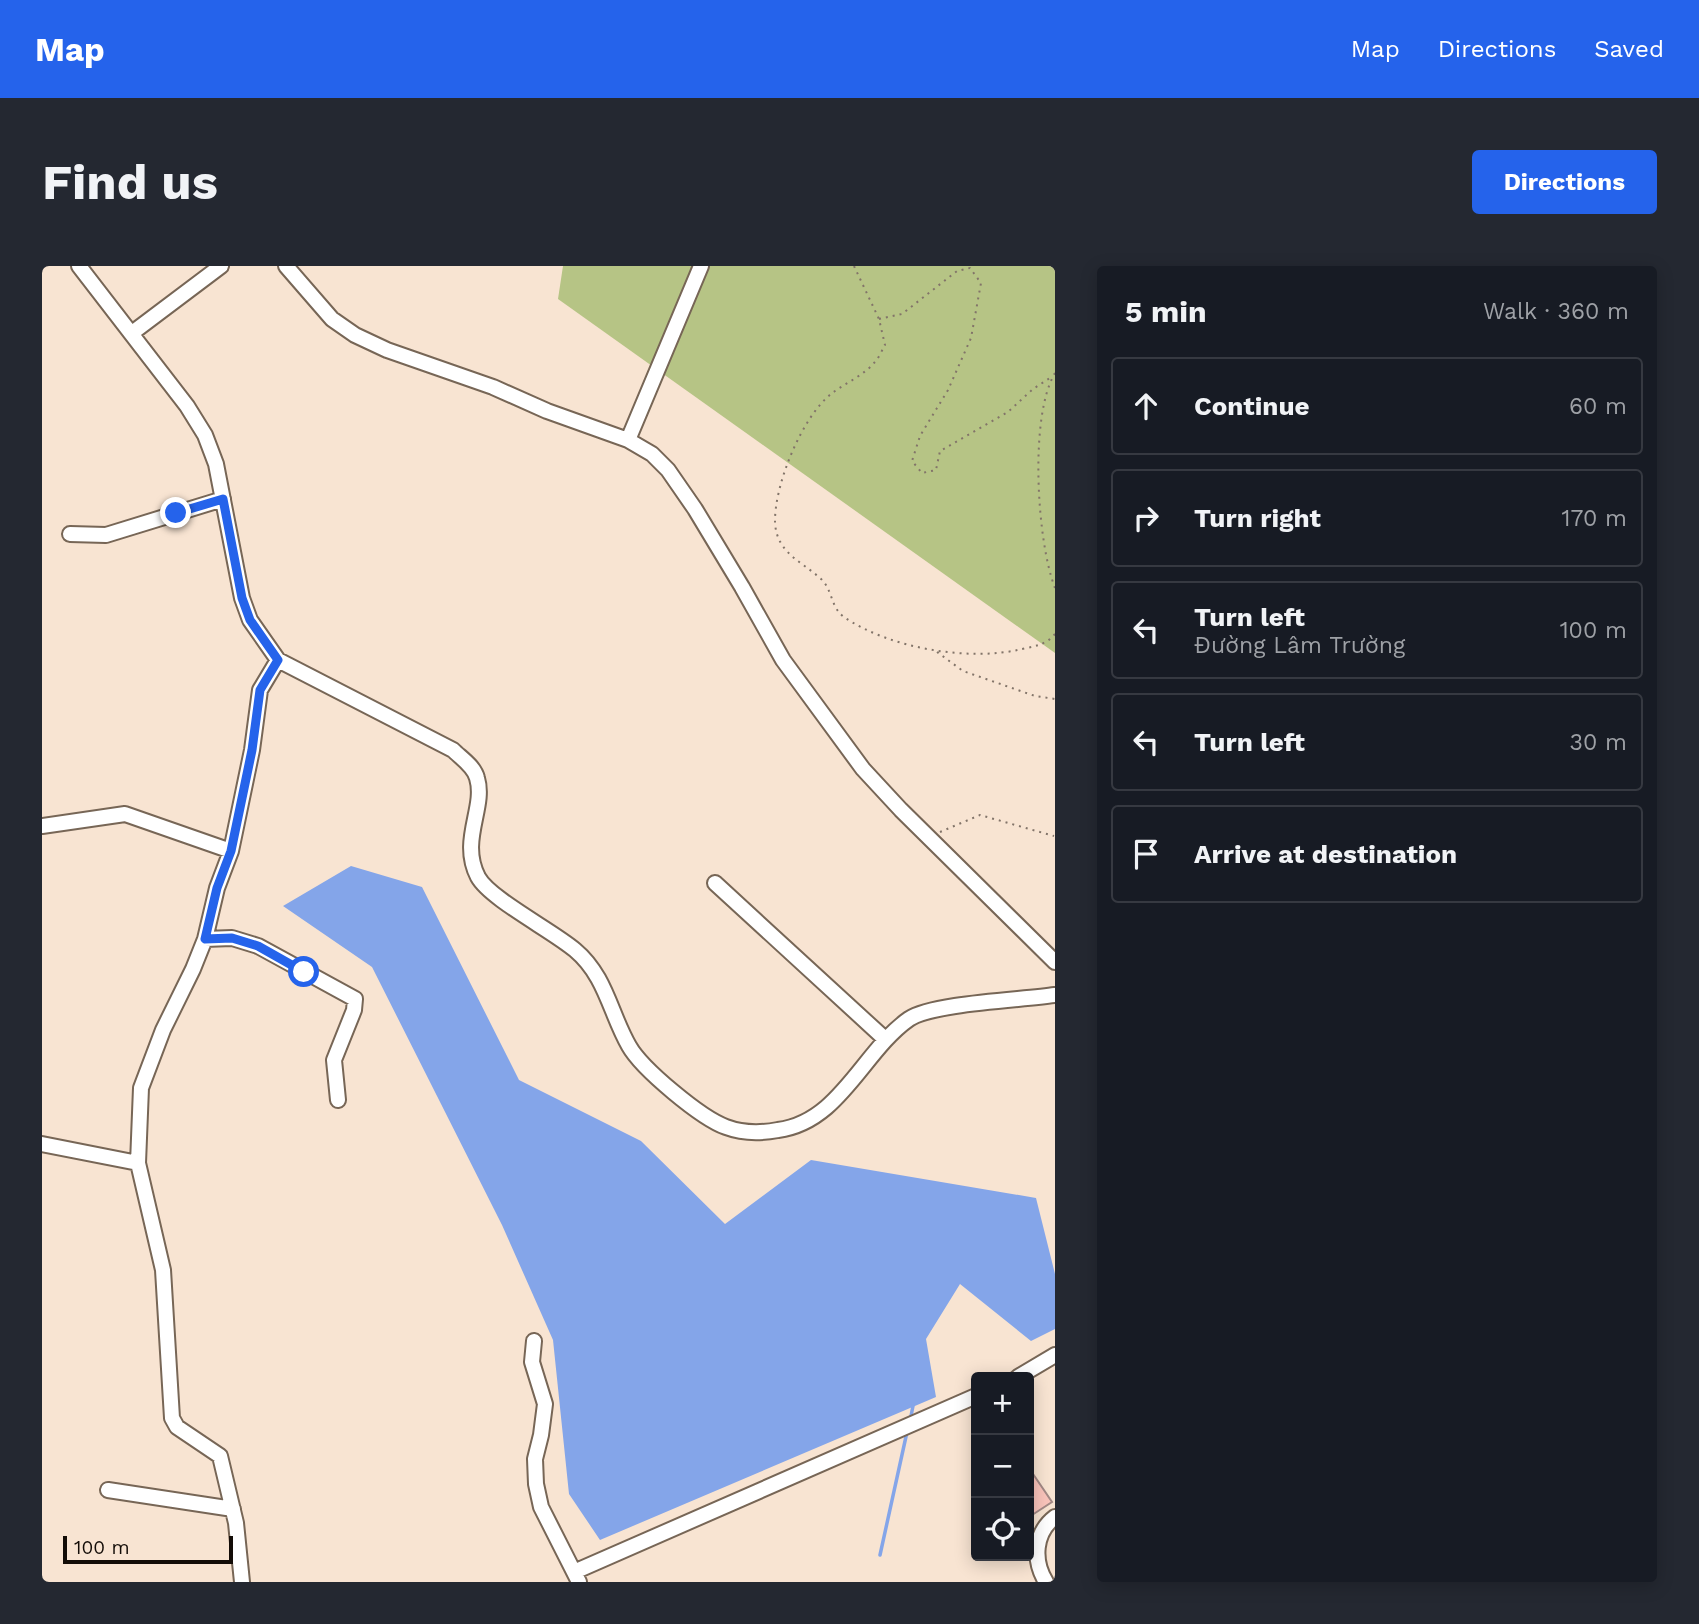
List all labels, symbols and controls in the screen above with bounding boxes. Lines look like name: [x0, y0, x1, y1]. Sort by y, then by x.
text: Map: [35, 30, 105, 69]
text: Map: [1351, 35, 1400, 63]
text: Directions: [1438, 35, 1556, 63]
text: Saved: [1594, 35, 1664, 63]
button: Directions: [1472, 150, 1657, 214]
text: Find us: [42, 153, 218, 211]
text: 5 min: [1125, 294, 1207, 329]
text: Walk · 360 m: [1483, 298, 1629, 325]
icon: ahead: [1127, 387, 1165, 425]
text: Continue: [1194, 391, 1310, 421]
text: 60 m: [1569, 393, 1627, 420]
route end: [160, 497, 191, 528]
icon: right: [1127, 499, 1165, 537]
text: Turn right: [1194, 503, 1321, 533]
text: 170 m: [1562, 505, 1627, 532]
text: Turn left: [1194, 602, 1305, 632]
icon: left: [1127, 611, 1165, 649]
text: 100 m: [1560, 617, 1627, 644]
text: Đường Lâm Trường: [1194, 632, 1405, 659]
icon: left: [1127, 723, 1165, 761]
text: Turn left: [1194, 727, 1305, 757]
text: 30 m: [1570, 729, 1627, 756]
icon: arrive: [1127, 835, 1165, 873]
text: Arrive at destination: [1194, 839, 1457, 869]
route start: [288, 956, 319, 987]
map controls: [971, 1372, 1034, 1561]
button: +: [971, 1372, 1034, 1435]
button: −: [971, 1435, 1034, 1498]
button: locate: [971, 1498, 1034, 1561]
scale bar: [63, 1533, 233, 1565]
text: 100 m: [74, 1536, 130, 1559]

